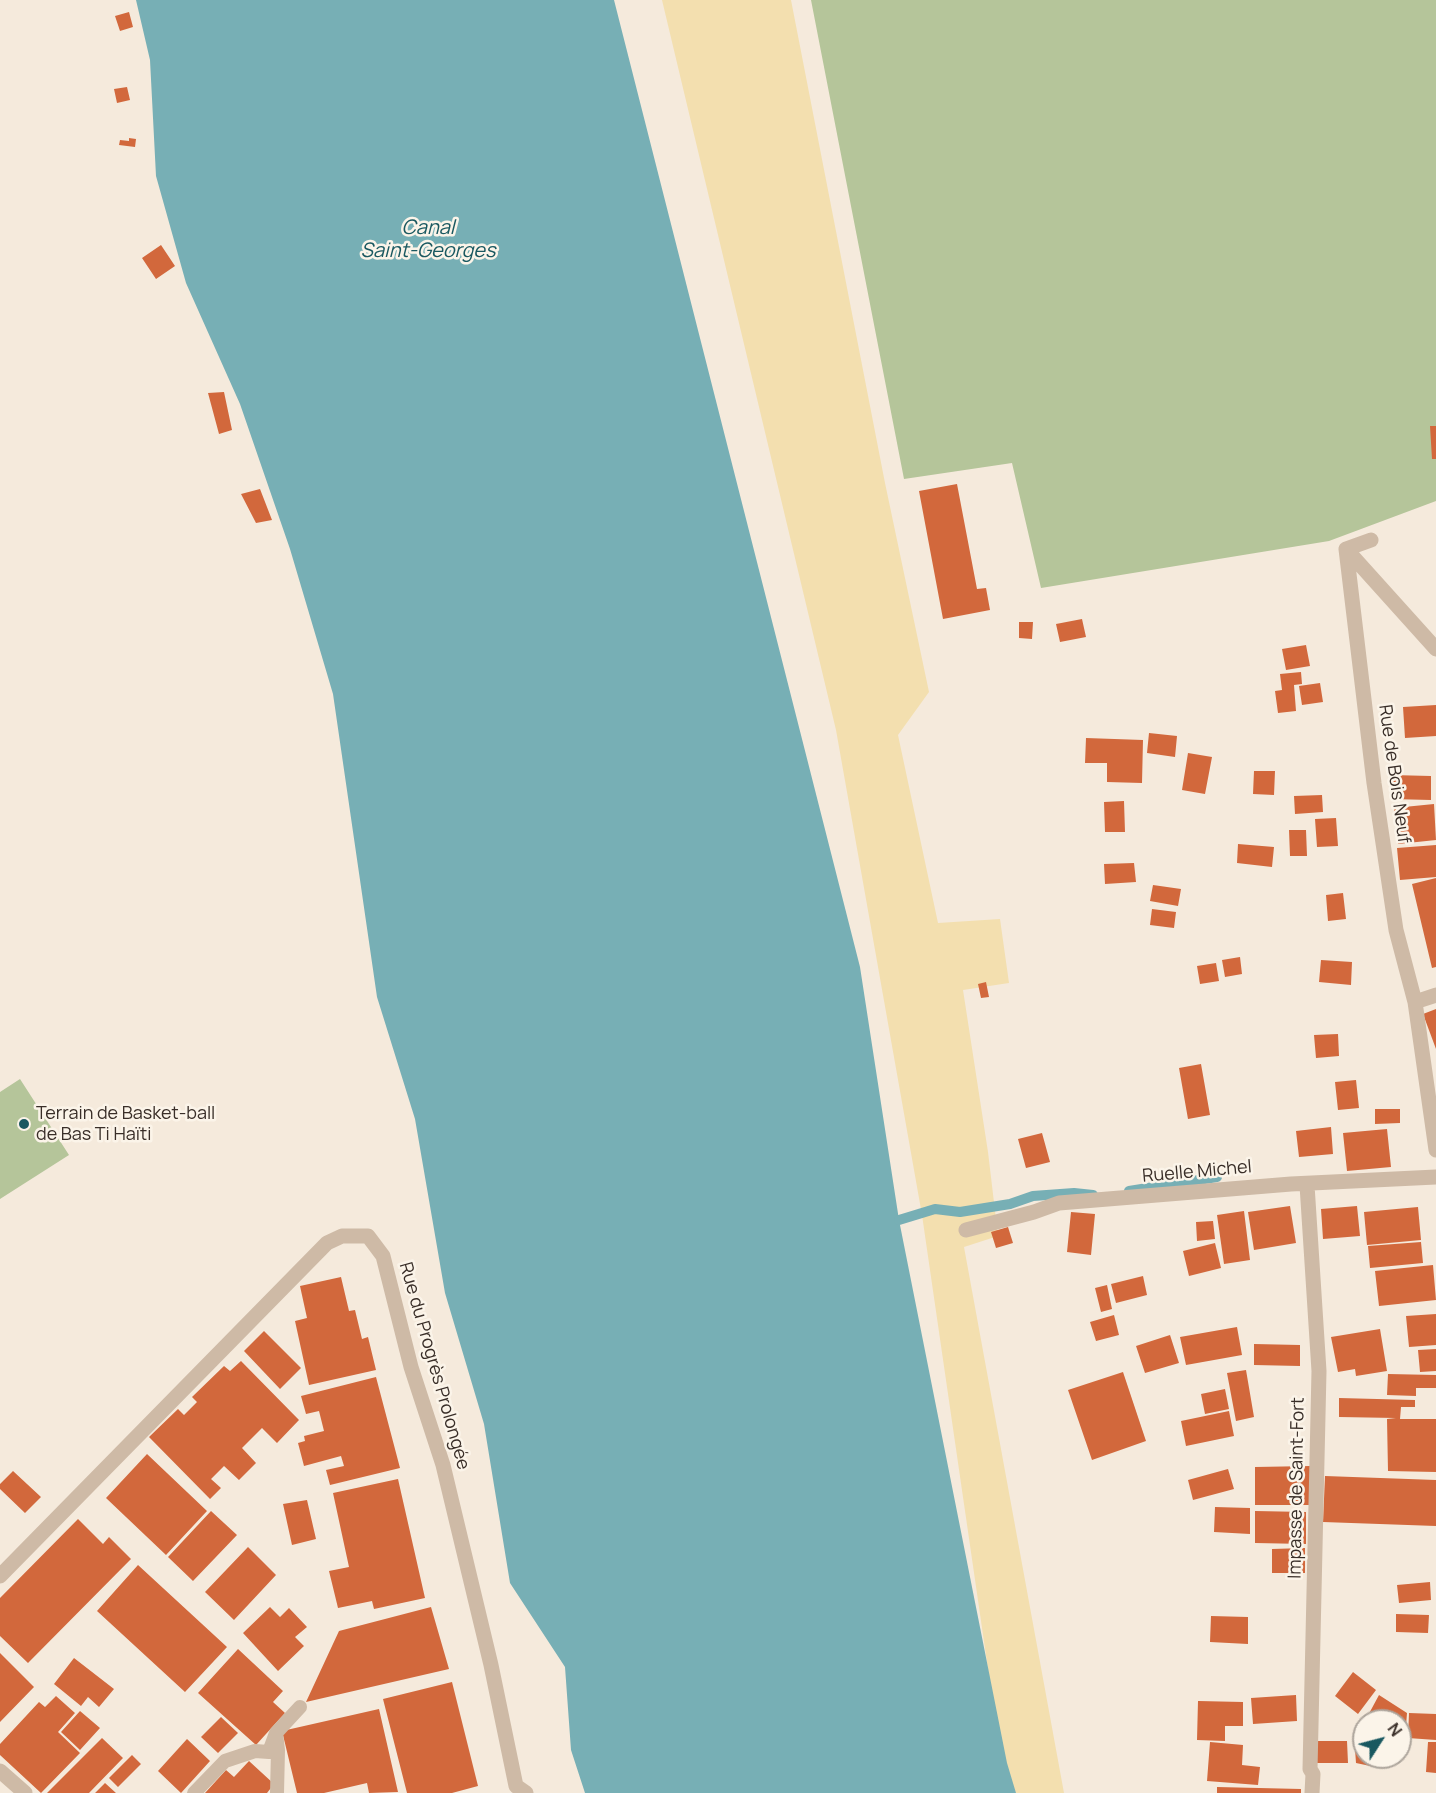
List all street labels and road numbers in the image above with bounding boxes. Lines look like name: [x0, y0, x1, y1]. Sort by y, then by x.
street label: Rue de Bois Neuf: [1374, 703, 1414, 845]
street label: Ruelle Michel: [1141, 1156, 1253, 1188]
street label: Rue du Progrès Prolongée: [394, 1260, 474, 1472]
street label: Impasse de Saint-Fort: [1285, 1397, 1309, 1579]

